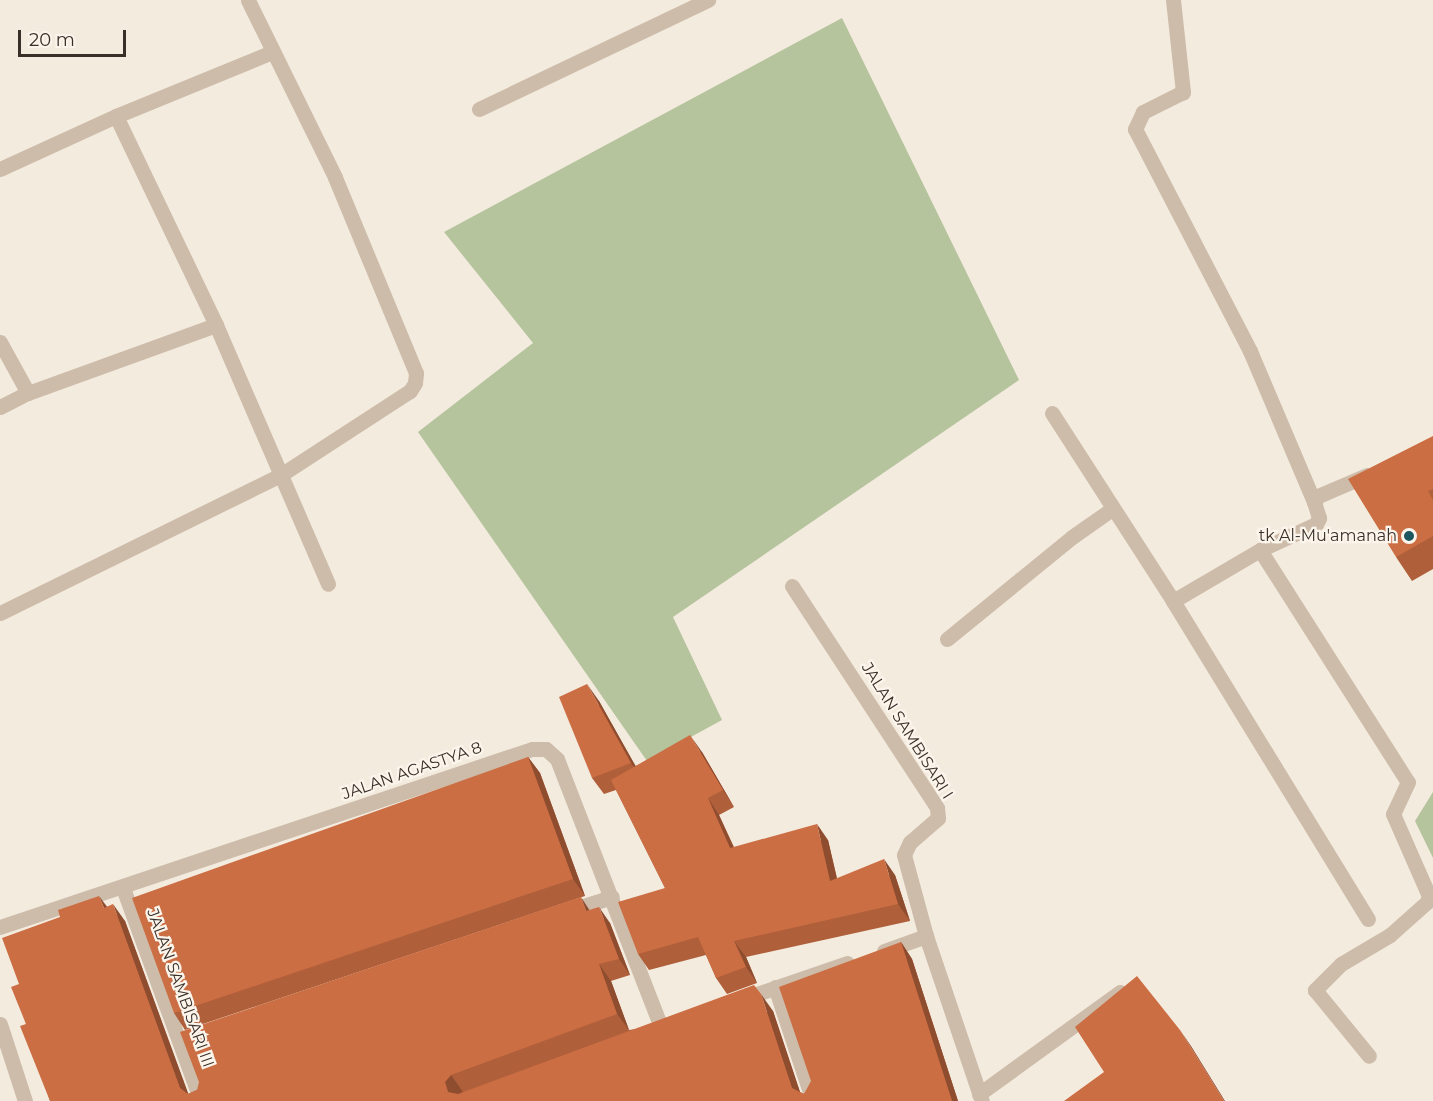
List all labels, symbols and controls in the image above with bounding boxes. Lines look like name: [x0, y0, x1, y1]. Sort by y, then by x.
scale bar: [21, 18, 129, 56]
text: 20 m: [29, 29, 75, 51]
place label: tk Al-Mu'amanah: [1259, 526, 1397, 546]
marker: tk Al-Mu'amanah: [1402, 529, 1416, 543]
street label: JALAN SAMBISARI I: [857, 659, 957, 803]
street label: JALAN AGASTYA 8: [340, 738, 484, 804]
street label: JALAN SAMBISARI III: [142, 906, 218, 1070]

